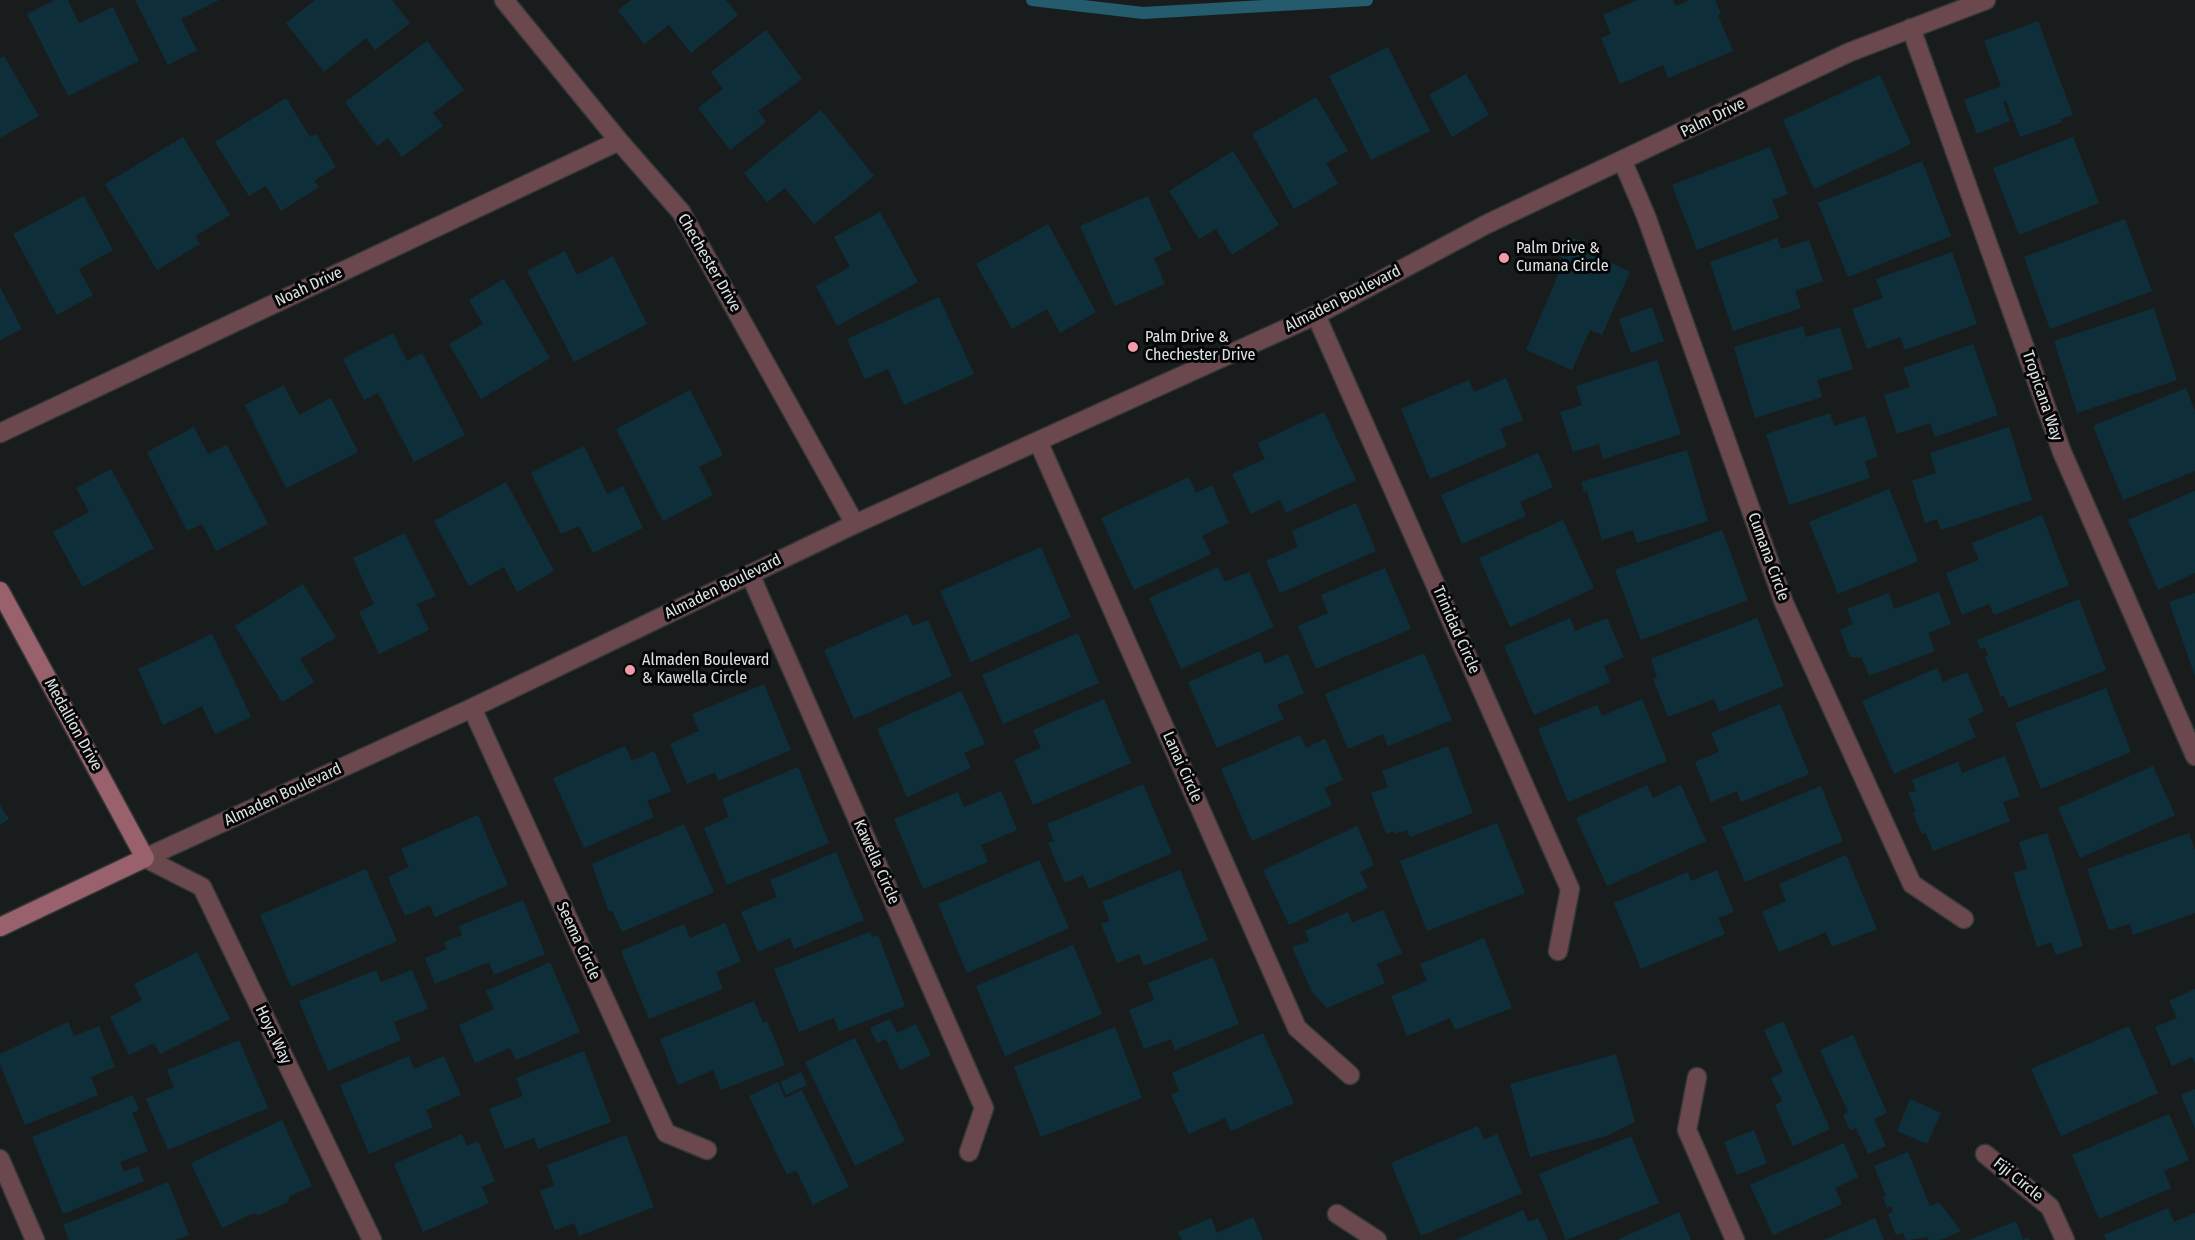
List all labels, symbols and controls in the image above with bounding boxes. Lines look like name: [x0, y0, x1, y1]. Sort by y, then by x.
street label: Palm Drive: [1678, 94, 1748, 142]
street label: Chechester Drive: [673, 210, 745, 316]
place label: Palm Drive & Cumana Circle: [1516, 239, 1609, 277]
marker: Palm Drive & Cumana Circle: [1497, 251, 1511, 265]
street label: Almaden Boulevard: [1282, 262, 1404, 336]
street label: Noah Drive: [272, 263, 346, 311]
place label: Palm Drive & Chechester Drive: [1145, 328, 1255, 366]
marker: Palm Drive & Chechester Drive: [1126, 340, 1140, 354]
street label: Tropicana Way: [2018, 349, 2066, 443]
street label: Cumana Circle: [1743, 510, 1793, 604]
street label: Almaden Boulevard: [662, 550, 784, 624]
street label: Trinidad Circle: [1428, 583, 1484, 677]
place label: Almaden Boulevard & Kawella Circle: [642, 651, 769, 689]
marker: Almaden Boulevard & Kawella Circle: [623, 663, 637, 677]
street label: Medallion Drive: [40, 676, 106, 774]
street label: Lanai Circle: [1158, 729, 1206, 805]
street label: Almaden Boulevard: [221, 759, 345, 831]
street label: Kawella Circle: [849, 817, 903, 907]
street label: Seema Circle: [552, 899, 604, 983]
street label: Hoya Way: [251, 1003, 295, 1067]
street label: Fiji Circle: [1989, 1154, 2047, 1206]

